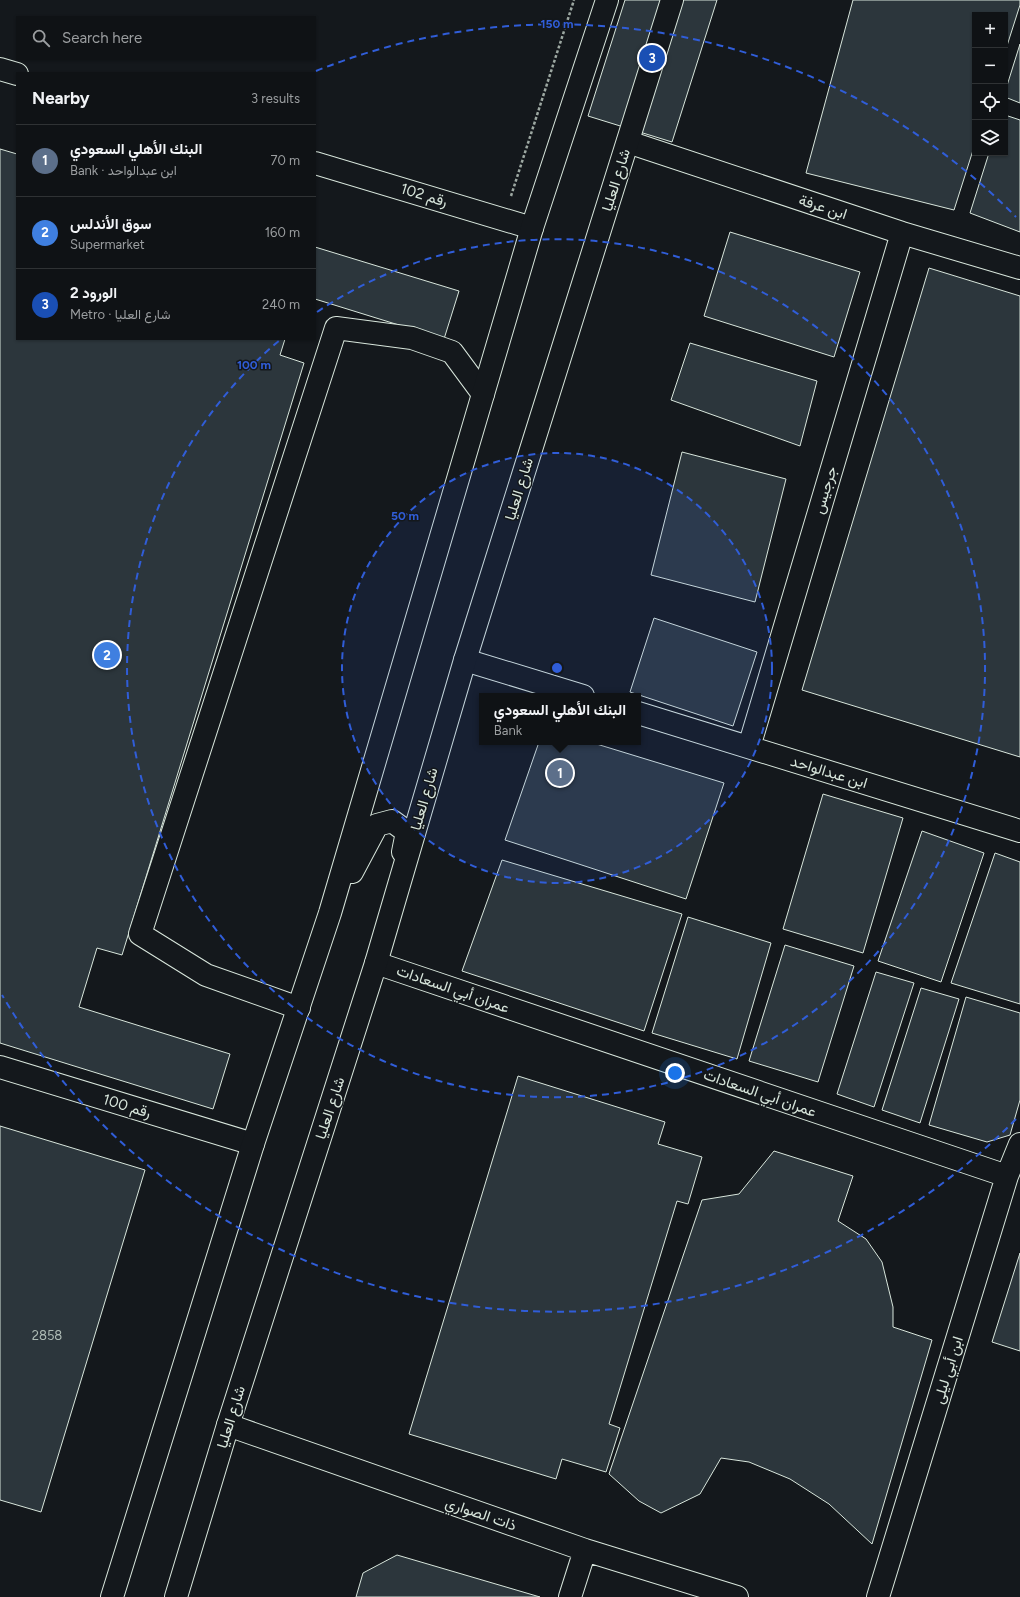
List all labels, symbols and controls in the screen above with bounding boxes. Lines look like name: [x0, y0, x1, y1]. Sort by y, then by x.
map controls: [972, 12, 1008, 156]
button: +: [972, 12, 1008, 48]
search box: [16, 16, 316, 60]
text: 150 m: [540, 17, 574, 31]
icon: search: [30, 27, 52, 49]
text: Search here: [62, 29, 142, 47]
pin: 3: [639, 43, 665, 73]
button: −: [972, 48, 1008, 84]
button: locate: [972, 84, 1008, 120]
text: Nearby: [32, 88, 90, 108]
text: 3 results: [251, 91, 300, 106]
button: layers: [972, 120, 1008, 156]
text: البنك الأهلي السعودي: [70, 140, 202, 158]
street label: شارع العليا: [598, 146, 636, 214]
text: 1: [42, 153, 48, 168]
text: 70 m: [270, 153, 300, 168]
text: Bank · ابن عبدالواحد: [70, 163, 177, 178]
street label: رقم 102: [398, 179, 450, 212]
street label: ابن عرفة: [796, 191, 849, 224]
text: سوق الأندلس: [70, 215, 152, 233]
text: 2: [41, 225, 49, 240]
text: 160 m: [265, 225, 300, 240]
text: Supermarket: [70, 237, 145, 252]
text: الورود 2: [70, 284, 117, 302]
text: 3: [41, 297, 49, 312]
text: 240 m: [262, 297, 300, 312]
text: Metro · شارع العليا: [70, 307, 170, 322]
text: 100 m: [237, 358, 271, 372]
street label: شارع العليا: [501, 455, 539, 523]
street label: جرجيس: [809, 464, 842, 516]
text: 50 m: [391, 509, 419, 523]
pin: 2: [94, 640, 120, 670]
centre of rings: [550, 661, 564, 675]
popup: [479, 693, 641, 745]
text: البنك الأهلي السعودي: [494, 701, 626, 719]
text: Bank: [494, 723, 522, 738]
street label: ابن عبدالواحد: [788, 752, 870, 793]
pin: 1: [547, 758, 573, 788]
street label: شارع العليا: [406, 765, 443, 833]
street label: عمران أبي السعادات: [393, 961, 512, 1021]
your location: [665, 1063, 685, 1083]
street label: عمران أبي السعادات: [700, 1065, 819, 1125]
street label: شارع العليا: [311, 1074, 350, 1142]
street label: رقم 100: [100, 1090, 153, 1123]
house number: 2858: [32, 1328, 62, 1343]
street label: ابن أبي ليلى: [929, 1334, 971, 1407]
street label: شارع العليا: [213, 1383, 251, 1451]
street label: ذات الصواري: [442, 1493, 519, 1538]

